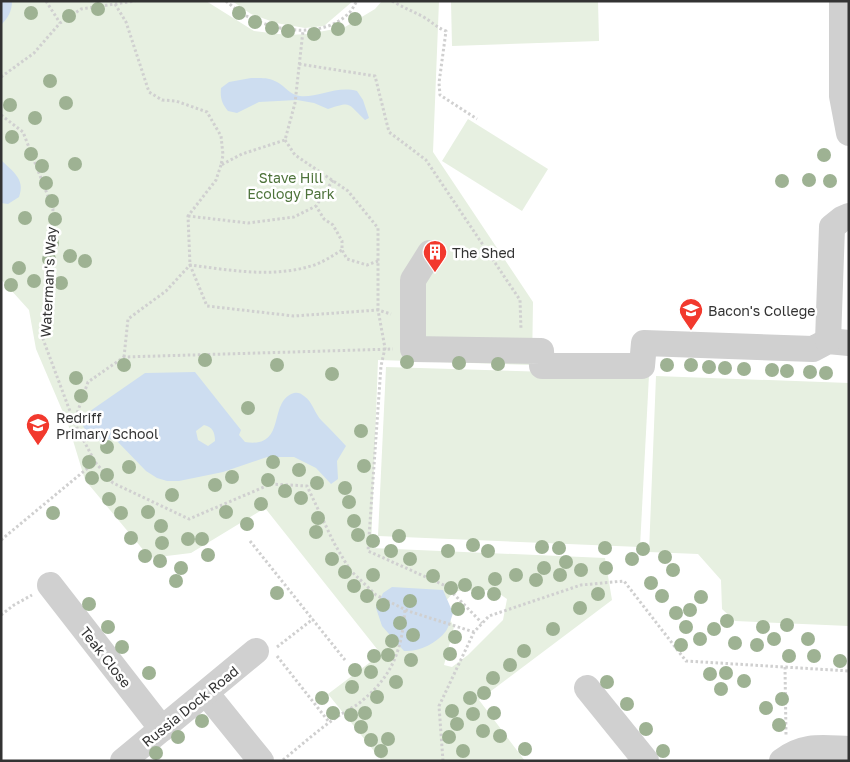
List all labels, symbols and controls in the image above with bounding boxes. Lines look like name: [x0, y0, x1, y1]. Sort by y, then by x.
park label: Stave Hill Ecology Park: [247, 169, 335, 202]
street label: Waterman's Way: [37, 226, 59, 338]
building icon: The Shed: [422, 239, 448, 273]
place label: The Shed: [452, 244, 515, 261]
school or university icon: Bacon's College: [678, 297, 704, 331]
place label: Bacon's College: [708, 302, 815, 319]
place label: Redriff Primary School: [56, 409, 158, 442]
school or university icon: Redriff Primary School: [25, 412, 51, 446]
street label: Teak Close: [77, 623, 135, 691]
street label: Russia Dock Road: [138, 662, 242, 750]

